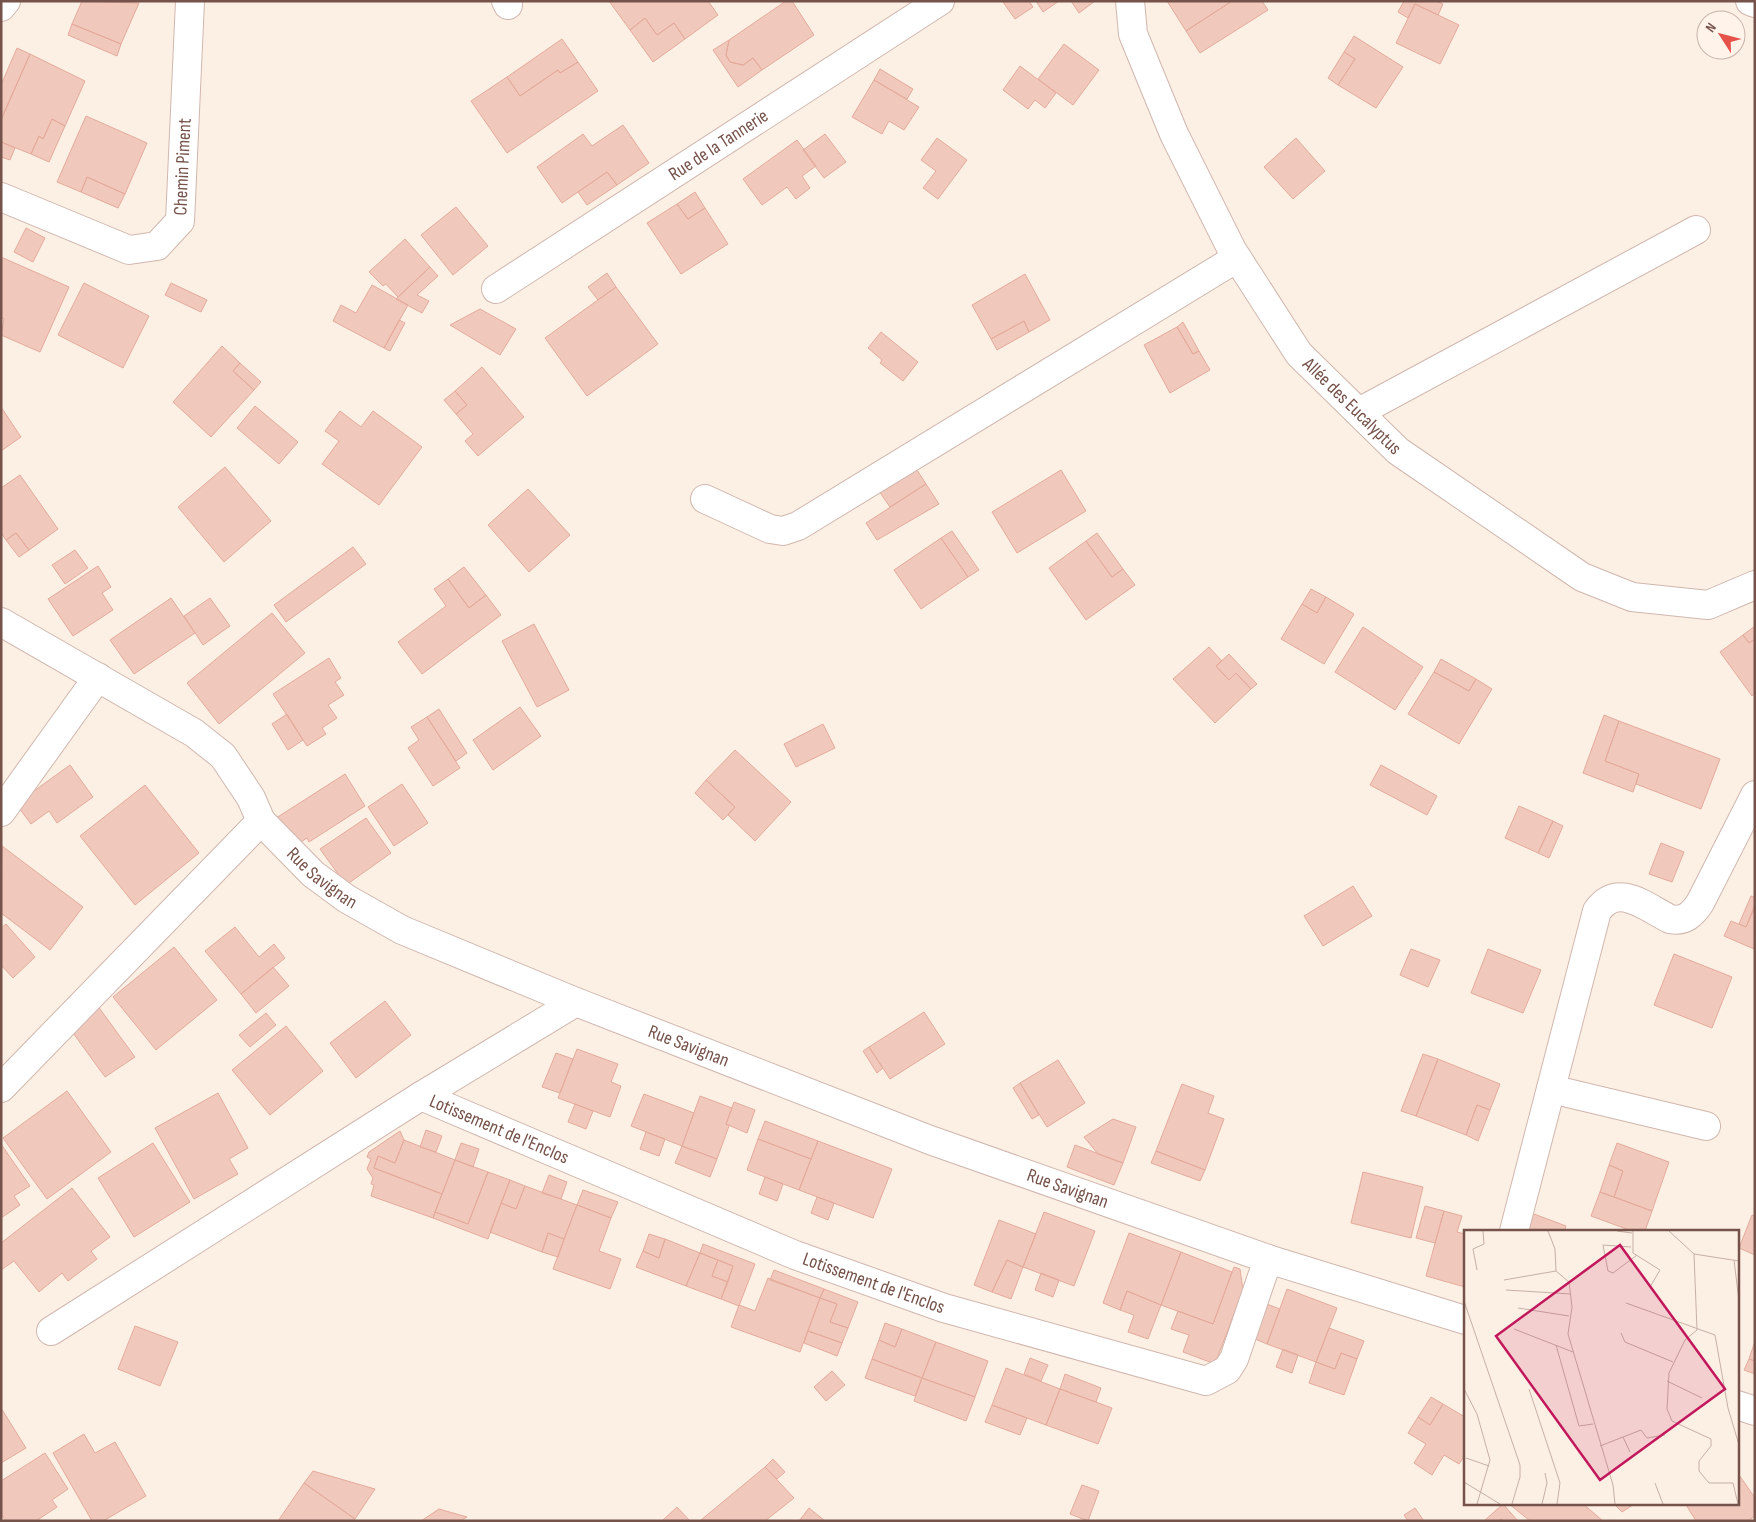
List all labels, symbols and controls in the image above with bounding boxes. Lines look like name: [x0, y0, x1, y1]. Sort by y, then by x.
north arrow: [1696, 10, 1746, 60]
text: N: [1702, 20, 1720, 36]
street label: Rue de la Tannerie: [664, 104, 773, 186]
street label: Chemin Piment: [169, 117, 196, 216]
street label: Allée des Eucalyptus: [1297, 352, 1406, 460]
street label: Rue Savignan: [282, 842, 361, 914]
street label: Rue Savignan: [645, 1020, 732, 1072]
street label: Lotissement de l'Enclos: [426, 1090, 572, 1169]
street label: Rue Savignan: [1024, 1164, 1111, 1213]
inset map: [1464, 1230, 1738, 1504]
street label: Lotissement de l'Enclos: [800, 1247, 948, 1319]

